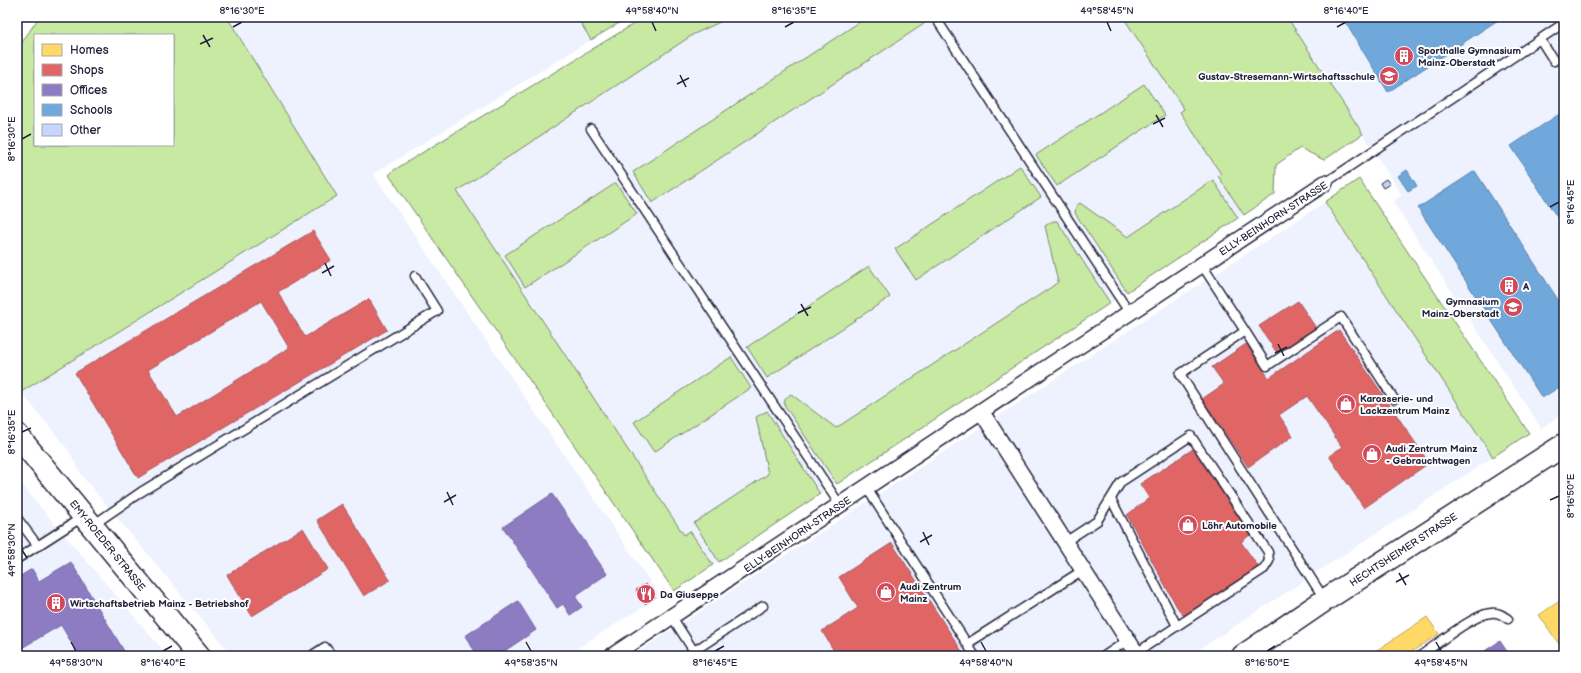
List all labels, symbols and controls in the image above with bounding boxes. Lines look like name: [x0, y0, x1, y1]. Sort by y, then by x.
text: 8°16'30"E: [219, 5, 265, 17]
text: 49°58'40"N: [625, 5, 679, 17]
text: 8°16'35"E: [772, 5, 817, 17]
text: 49°58'45"N: [1080, 5, 1134, 17]
text: 8°16'40"E: [1324, 5, 1369, 17]
legend: [34, 34, 174, 146]
text: Homes: [70, 43, 109, 58]
building icon: Sporthalle Gymnasium Mainz-Oberstadt: [1393, 45, 1415, 67]
place label: Sporthalle Gymnasium Mainz-Oberstadt: [1418, 45, 1521, 69]
text: Shops: [70, 63, 104, 78]
school or university icon: Gustav-Stresemann-Wirtschaftsschule: [1378, 65, 1400, 87]
place label: Gustav-Stresemann-Wirtschaftsschule: [1198, 71, 1375, 83]
text: Offices: [70, 83, 107, 98]
text: Schools: [70, 103, 113, 118]
text: 8°16'30"E: [6, 116, 18, 162]
text: Other: [70, 123, 102, 138]
street label: ELLY-BEINHORN-STRASSE: [1217, 179, 1330, 258]
text: 8°16'45"E: [1565, 179, 1577, 224]
building icon: A: [1498, 275, 1520, 297]
place label: A: [1522, 281, 1530, 293]
place label: Gymnasium Mainz-Oberstadt: [1422, 296, 1500, 320]
school or university icon: Gymnasium Mainz-Oberstadt: [1502, 296, 1524, 318]
shop icon: Karosserie- und Lackzentrum Mainz: [1335, 393, 1357, 415]
place label: Karosserie- und Lackzentrum Mainz: [1360, 393, 1450, 417]
text: 8°16'35"E: [6, 409, 18, 454]
shop icon: Audi Zentrum Mainz - Gebrauchtwagen: [1361, 443, 1383, 465]
place label: Audi Zentrum Mainz - Gebrauchtwagen: [1385, 443, 1477, 467]
text: 8°16'50"E: [1565, 473, 1577, 518]
street label: ELLY-BEINHORN-STRASSE: [742, 494, 854, 575]
street label: EMY-ROEDER-STRASSE: [67, 498, 148, 594]
street label: HECHTSHEIMER STRASSE: [1347, 510, 1460, 589]
shop icon: Löhr Automobile: [1177, 514, 1199, 536]
place label: Löhr Automobile: [1202, 520, 1277, 532]
text: 49°58'30"N: [6, 523, 18, 577]
shop icon: Audi Zentrum Mainz: [875, 581, 897, 603]
place label: Audi Zentrum Mainz: [899, 581, 962, 605]
restaurant icon: Da Giuseppe: [635, 583, 657, 605]
place label: Da Giuseppe: [660, 589, 719, 601]
building icon: Wirtschaftsbetrieb Mainz - Betriebshof: [45, 592, 67, 614]
place label: Wirtschaftsbetrieb Mainz - Betriebshof: [70, 598, 249, 610]
text: 49°58'30"N: [49, 657, 103, 669]
text: 8°16'40"E: [141, 657, 186, 669]
text: 49°58'35"N: [504, 657, 558, 669]
text: 8°16'45"E: [693, 657, 738, 669]
text: 49°58'40"N: [959, 657, 1013, 669]
text: 8°16'50"E: [1245, 657, 1290, 669]
text: 49°58'45"N: [1414, 657, 1468, 669]

